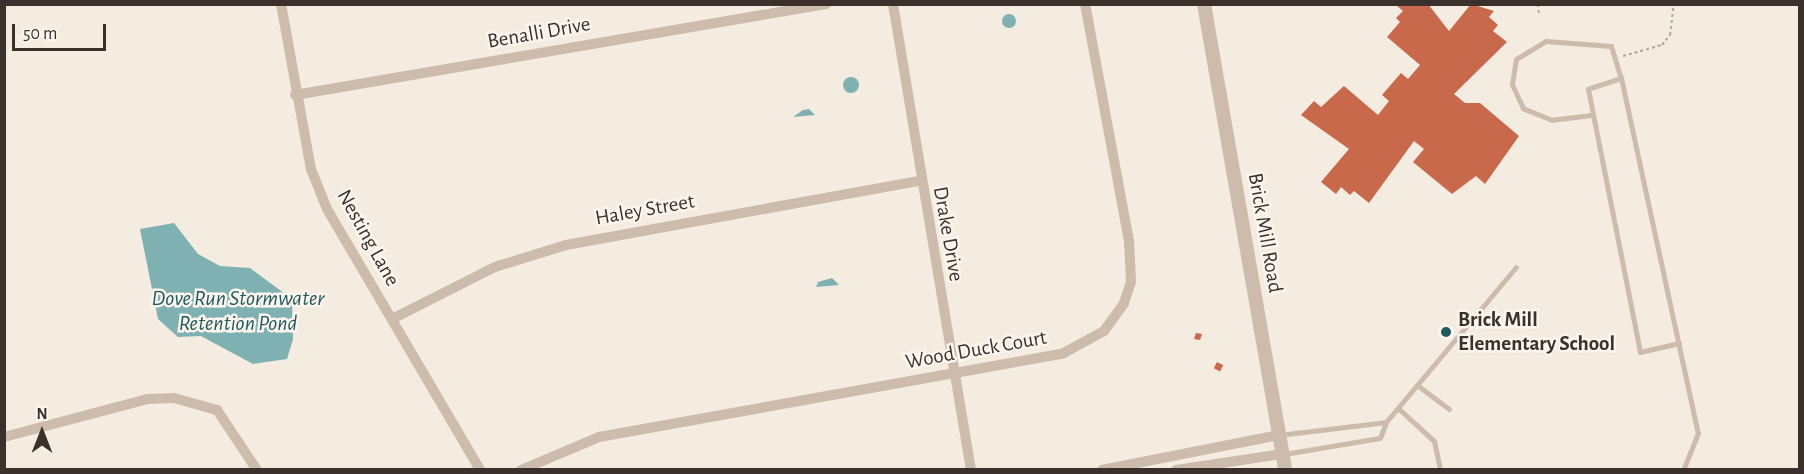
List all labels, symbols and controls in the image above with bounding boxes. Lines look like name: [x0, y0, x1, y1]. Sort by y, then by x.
scale bar: [15, 12, 110, 50]
street label: Benalli Drive: [486, 12, 592, 54]
text: 50 m: [23, 25, 57, 43]
street label: Brick Mill Road: [1242, 171, 1288, 295]
street label: Nesting Lane: [331, 185, 405, 291]
street label: Drake Drive: [927, 185, 969, 283]
street label: Haley Street: [593, 189, 697, 231]
water label: Dove Run Stormwater Retention Pond: [152, 285, 324, 336]
place label: Brick Mill Elementary School: [1458, 307, 1615, 357]
street label: Wood Duck Court: [903, 325, 1049, 375]
marker: Brick Mill Elementary School: [1439, 325, 1453, 339]
north arrow: [12, 402, 72, 462]
text: N: [36, 406, 48, 422]

